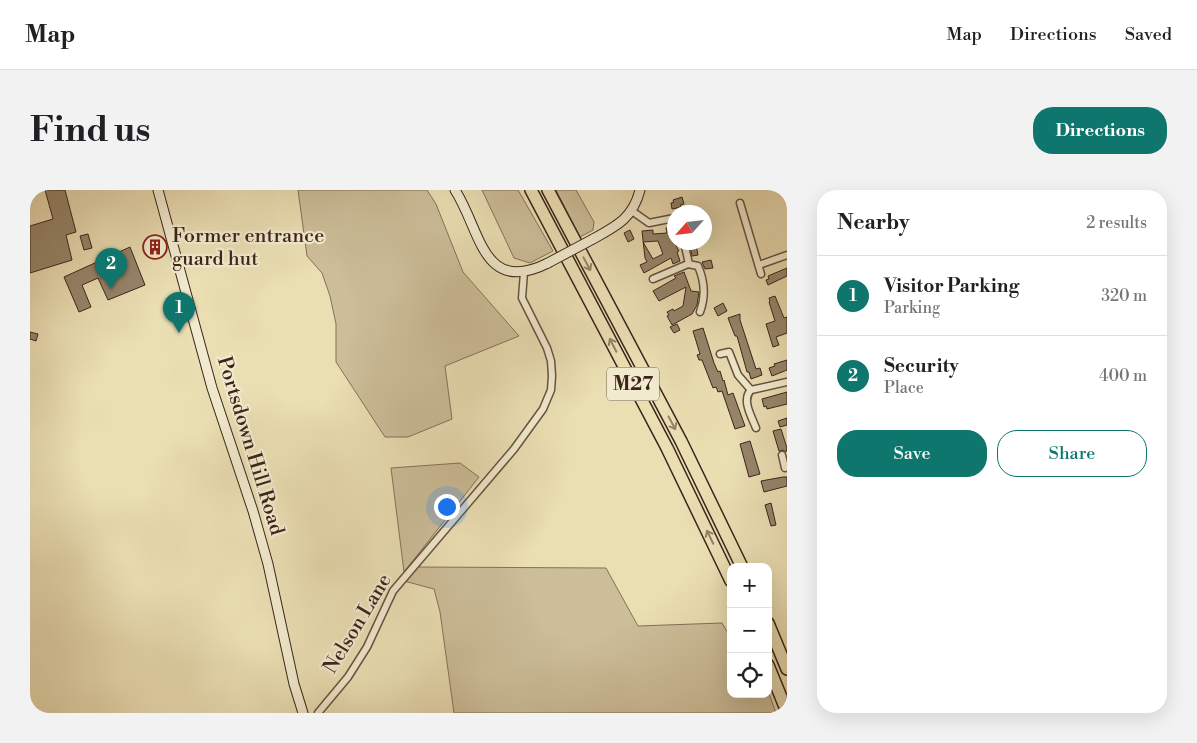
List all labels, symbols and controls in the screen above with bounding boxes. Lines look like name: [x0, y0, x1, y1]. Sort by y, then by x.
text: Map: [25, 20, 75, 50]
text: Map: [946, 23, 982, 46]
text: Directions: [1010, 23, 1097, 46]
text: Saved: [1125, 23, 1172, 46]
button: Directions: [1033, 107, 1167, 154]
text: Find us: [30, 109, 150, 152]
north arrow: [667, 205, 712, 250]
text: Nearby: [837, 210, 910, 236]
text: 2 results: [1086, 213, 1147, 233]
place label: Former entrance guard hut: [172, 224, 324, 272]
building icon: Former entrance guard hut: [142, 234, 168, 260]
pin: 2: [95, 248, 127, 289]
one-way arrow: [583, 256, 592, 271]
text: Visitor Parking: [884, 274, 1019, 298]
text: 1: [849, 286, 857, 306]
text: 320 m: [1101, 286, 1147, 306]
pin: 1: [163, 292, 195, 333]
text: Parking: [884, 298, 940, 318]
one-way arrow: [608, 338, 617, 353]
street label: Portsdown Hill Road: [211, 354, 289, 539]
text: Security: [884, 354, 959, 378]
text: 2: [848, 366, 858, 386]
text: 400 m: [1099, 366, 1147, 386]
road number: M27: [607, 368, 659, 400]
text: Place: [884, 378, 924, 398]
one-way arrow: [667, 415, 677, 430]
button: Save: [837, 430, 987, 477]
button: Share: [997, 430, 1147, 477]
your location: [434, 494, 460, 520]
one-way arrow: [704, 530, 714, 545]
map controls: [727, 563, 772, 698]
button: +: [727, 563, 772, 608]
street label: Nelson Lane: [318, 570, 398, 678]
button: −: [727, 608, 772, 653]
button: locate: [727, 653, 772, 698]

